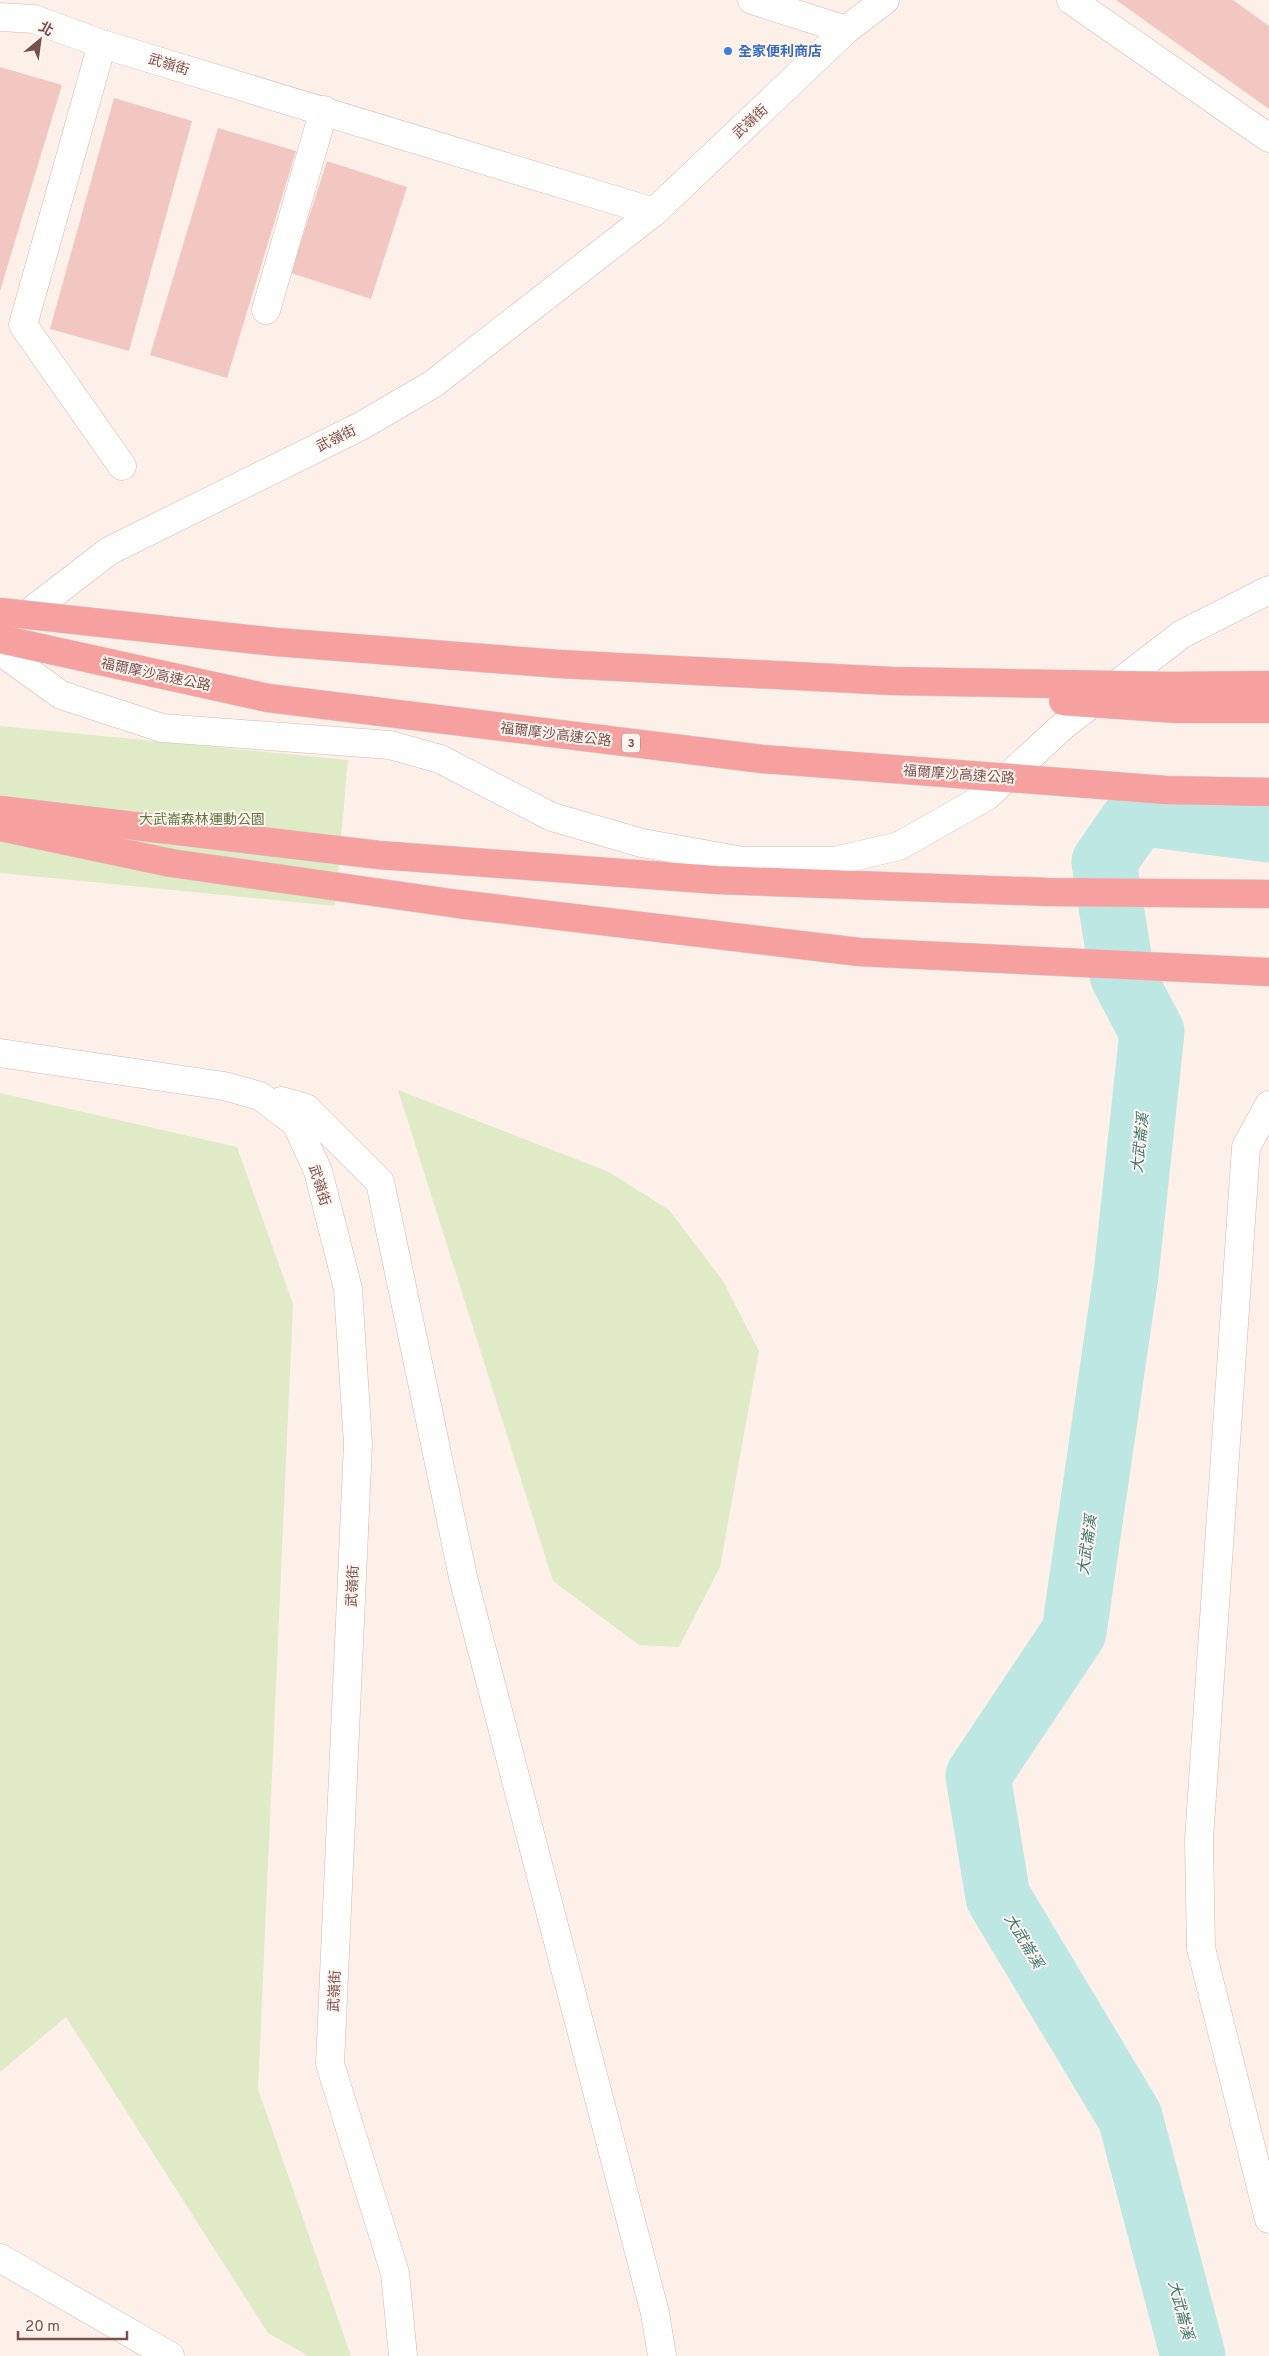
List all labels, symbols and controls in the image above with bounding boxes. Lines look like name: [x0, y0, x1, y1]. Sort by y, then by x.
north arrow: [15, 15, 65, 65]
text: 北: [35, 19, 56, 41]
place label: 全家便利商店: [738, 43, 822, 61]
marker: 全家便利商店: [722, 45, 734, 57]
street label: 武嶺街: [146, 51, 191, 80]
street label: 武嶺街: [730, 102, 772, 143]
street label: 武嶺街: [314, 423, 359, 456]
street label: 福爾摩沙高速公路: [99, 655, 212, 695]
street label: 福爾摩沙高速公路: [499, 719, 613, 751]
road number: 3: [622, 734, 640, 752]
street label: 福爾摩沙高速公路: [902, 762, 1015, 788]
park label: 大武崙森林運動公園: [139, 812, 265, 829]
water label: 大武崙溪: [1129, 1110, 1154, 1174]
street label: 武嶺街: [304, 1163, 333, 1208]
water label: 大武崙溪: [1075, 1512, 1102, 1576]
street label: 武嶺街: [344, 1565, 363, 1607]
water label: 大武崙溪: [999, 1911, 1047, 1974]
street label: 武嶺街: [326, 1970, 345, 2012]
water label: 大武崙溪: [1163, 2279, 1197, 2344]
scale bar: [18, 2308, 126, 2340]
text: 20 m: [25, 2318, 60, 2337]

